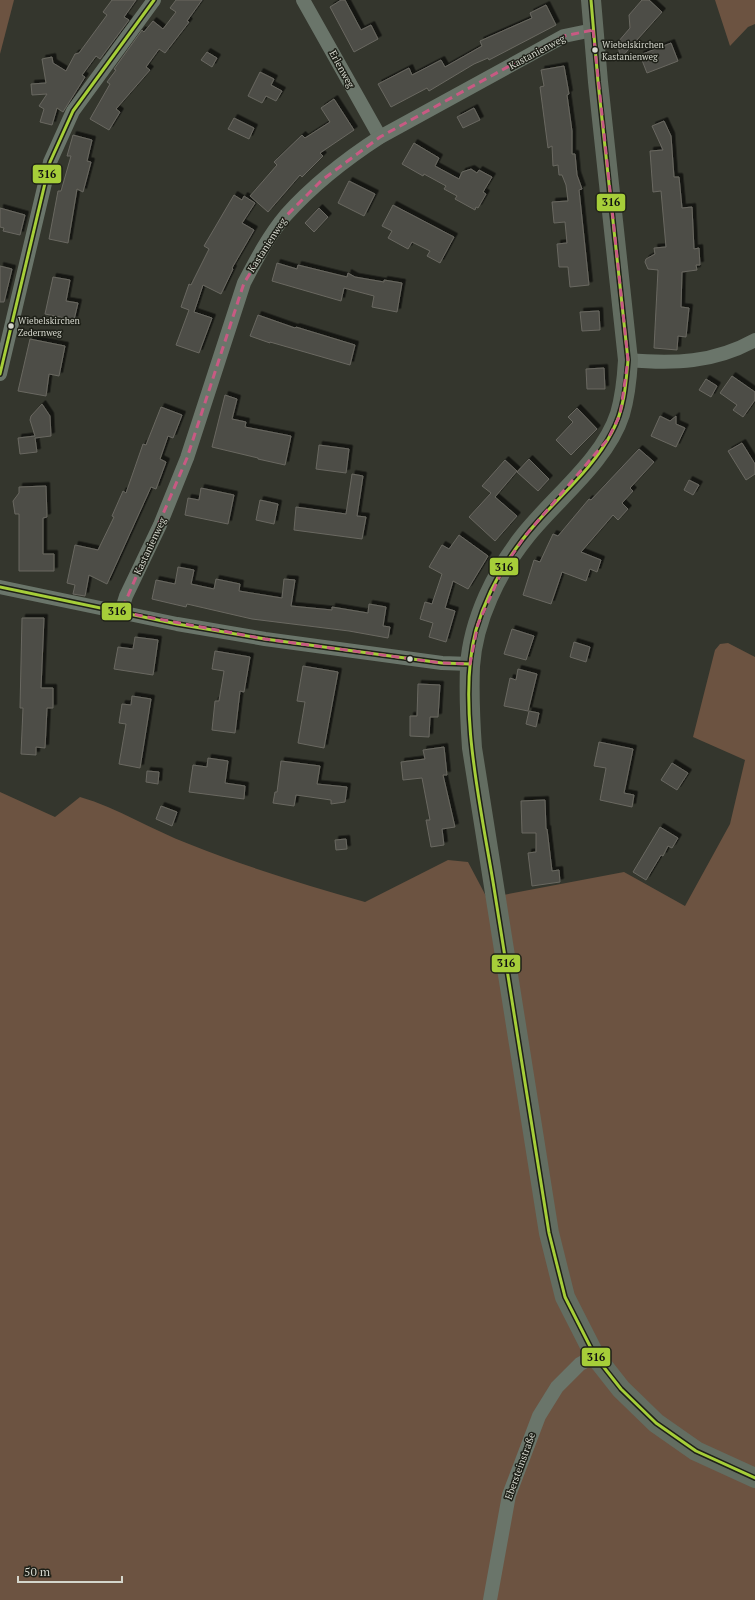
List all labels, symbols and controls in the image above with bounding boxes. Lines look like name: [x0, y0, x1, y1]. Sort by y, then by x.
street label: Kastanienweg: [507, 31, 568, 72]
place label: Wiebelskirchen Kastanienweg: [602, 39, 664, 63]
marker: Wiebelskirchen Kastanienweg: [590, 45, 600, 55]
street label: Erlenweg: [326, 48, 358, 91]
line badge: 316: [32, 164, 62, 184]
text: 316: [38, 167, 56, 181]
line badge: 316: [596, 193, 626, 212]
text: 316: [602, 195, 620, 209]
street label: Kastanienweg: [245, 215, 290, 275]
place label: Wiebelskirchen Zedernweg: [18, 315, 80, 339]
marker: Wiebelskirchen Zedernweg: [6, 321, 16, 331]
street label: Kastanienweg: [131, 515, 169, 577]
line badge: 316: [489, 557, 519, 576]
text: 316: [495, 560, 513, 574]
line badge: 316: [101, 602, 132, 621]
text: 316: [108, 604, 126, 618]
unlabelled marker: [405, 654, 415, 664]
line badge: 316: [491, 954, 521, 973]
text: 316: [497, 956, 515, 970]
line badge: 316: [581, 1347, 611, 1367]
text: 316: [587, 1350, 605, 1364]
street label: Ebersteinstraße: [502, 1431, 538, 1501]
scale bar: [18, 1558, 122, 1584]
text: 50 m: [24, 1564, 51, 1579]

